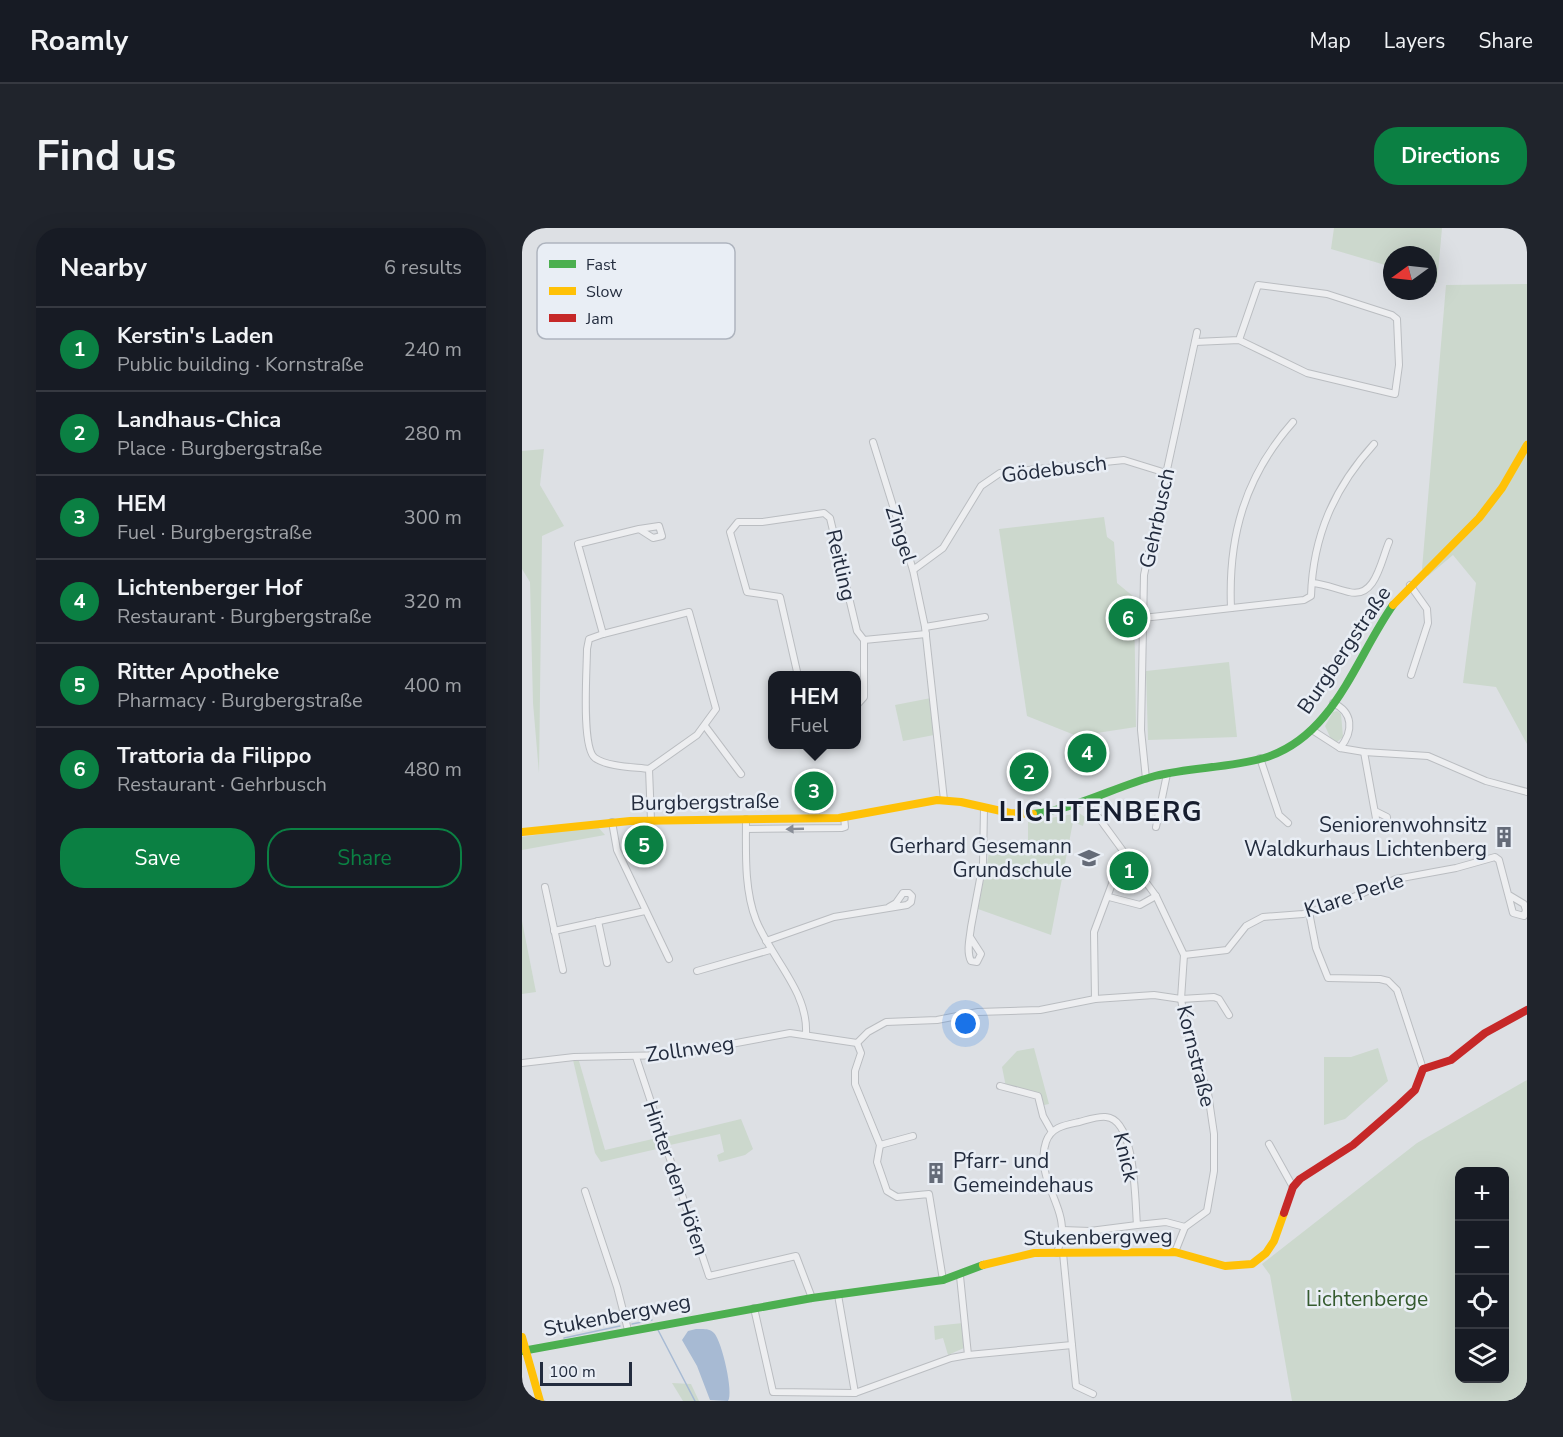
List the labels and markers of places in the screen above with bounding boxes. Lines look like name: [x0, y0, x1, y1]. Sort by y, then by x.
pin: 6: [1108, 596, 1148, 640]
pin: 4: [1068, 730, 1106, 776]
pin: 2: [1010, 750, 1048, 794]
pin: 3: [794, 768, 834, 814]
place label: Seniorenwohnsitz Waldkurhaus Lichtenberg: [1244, 811, 1487, 863]
pin: 5: [624, 822, 664, 868]
building icon: Seniorenwohnsitz Waldkurhaus Lichtenberg: [1492, 825, 1516, 849]
place label: Gerhard Gesemann Grundschule: [889, 832, 1072, 884]
school or university icon: Gerhard Gesemann Grundschule: [1077, 846, 1101, 870]
pin: 1: [1110, 848, 1148, 894]
place label: Pfarr- und Gemeindehaus: [953, 1147, 1094, 1199]
building icon: Pfarr- und Gemeindehaus: [924, 1161, 948, 1185]

